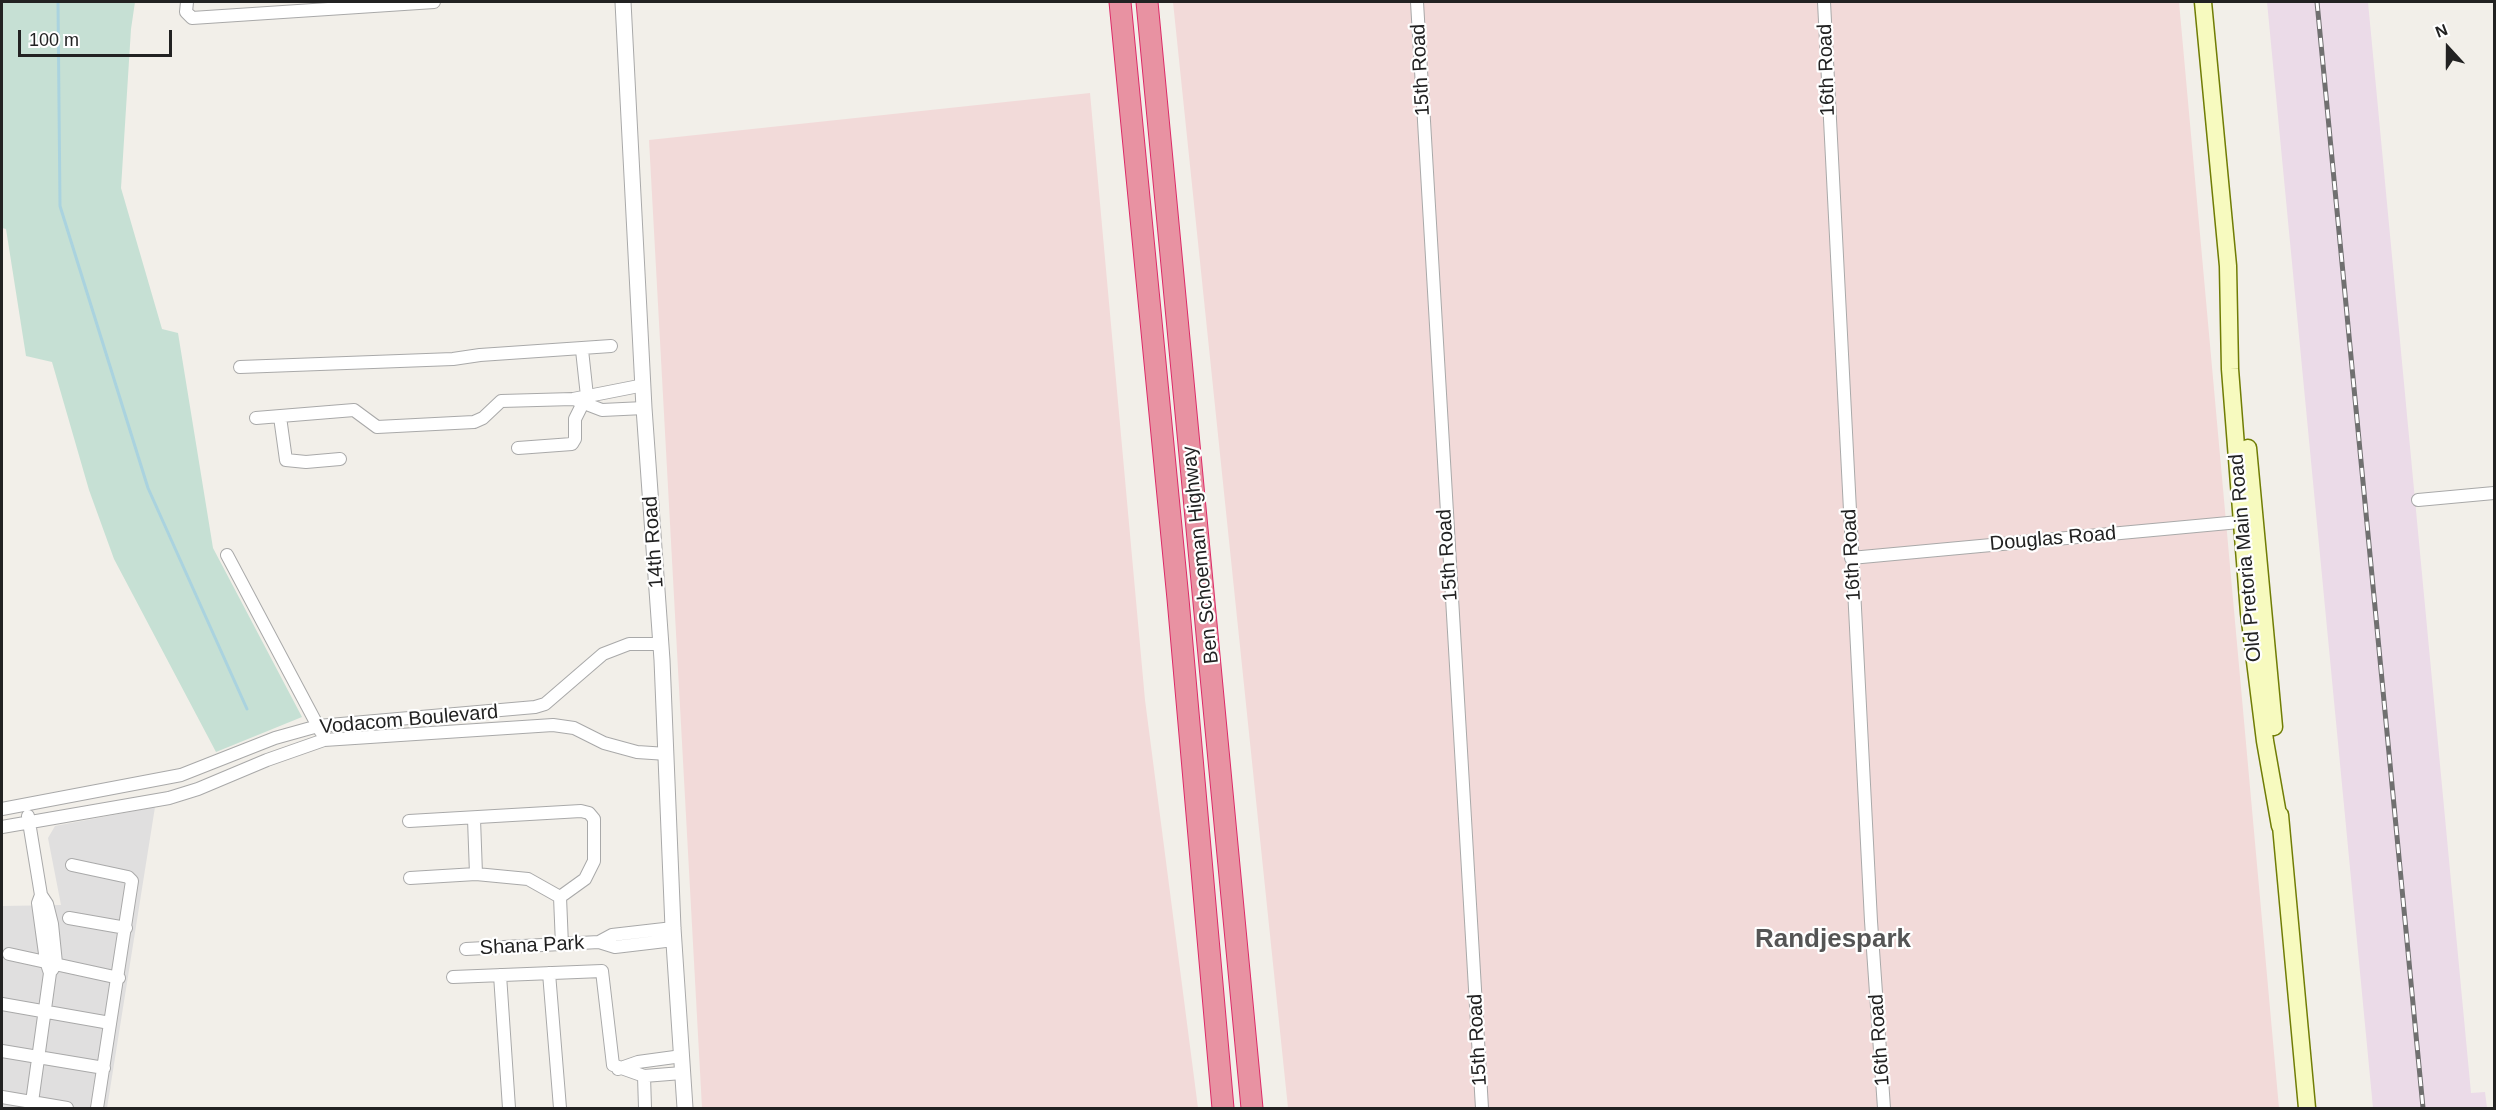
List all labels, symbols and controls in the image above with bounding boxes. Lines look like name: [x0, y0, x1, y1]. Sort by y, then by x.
scale bar: [21, 18, 176, 56]
north arrow: [2418, 18, 2478, 78]
text: N: [2433, 21, 2450, 41]
street label: 15th Road: [1407, 23, 1435, 117]
street label: 16th Road: [1813, 23, 1841, 117]
text: 100 m: [29, 30, 79, 50]
street label: Ben Schoeman Highway: [1178, 445, 1224, 665]
street label: Old Pretoria Main Road: [2225, 453, 2267, 663]
street label: 14th Road: [639, 495, 669, 589]
street label: 15th Road: [1433, 508, 1463, 602]
street label: 16th Road: [1838, 508, 1866, 602]
street label: Douglas Road: [1989, 522, 2117, 556]
street label: Vodacom Boulevard: [319, 700, 499, 740]
district label: Randjespark: [1755, 924, 1911, 956]
street label: Shana Park: [479, 931, 585, 961]
street label: 15th Road: [1464, 993, 1492, 1087]
street label: 16th Road: [1865, 993, 1895, 1087]

